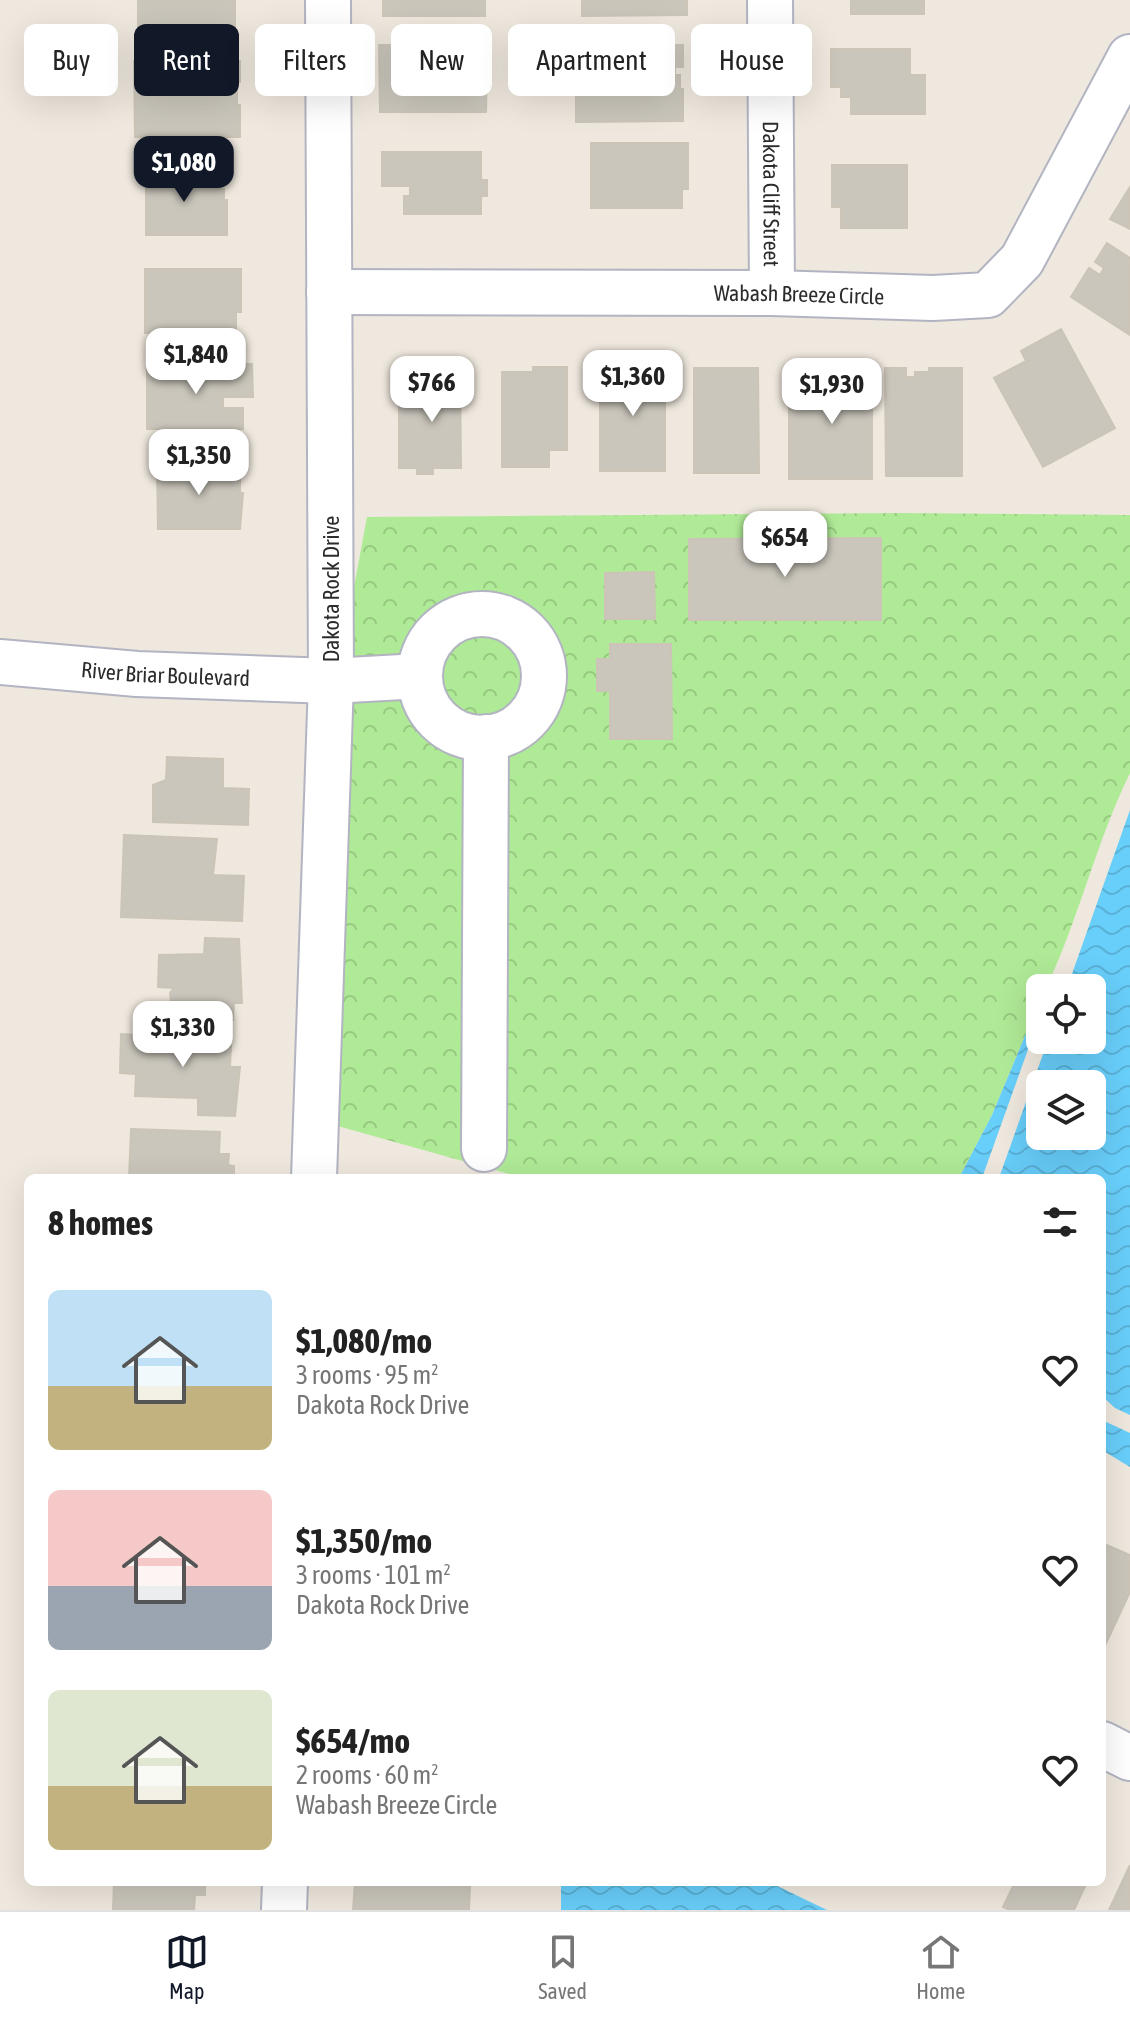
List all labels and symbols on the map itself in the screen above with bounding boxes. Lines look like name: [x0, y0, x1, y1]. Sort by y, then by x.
street label: Dakota Cliff Street: [758, 121, 785, 267]
pin: $1,080: [119, 136, 249, 204]
street label: Wabash Breeze Circle: [714, 280, 885, 309]
pin: $1,840: [131, 328, 261, 396]
pin: $1,360: [568, 350, 698, 418]
pin: $766: [385, 356, 479, 424]
pin: $1,930: [767, 358, 897, 426]
pin: $1,350: [134, 429, 264, 497]
pin: $654: [738, 511, 832, 579]
street label: Dakota Rock Drive: [318, 516, 344, 662]
street label: River Briar Boulevard: [80, 656, 250, 691]
pin: $1,330: [118, 1001, 248, 1069]

